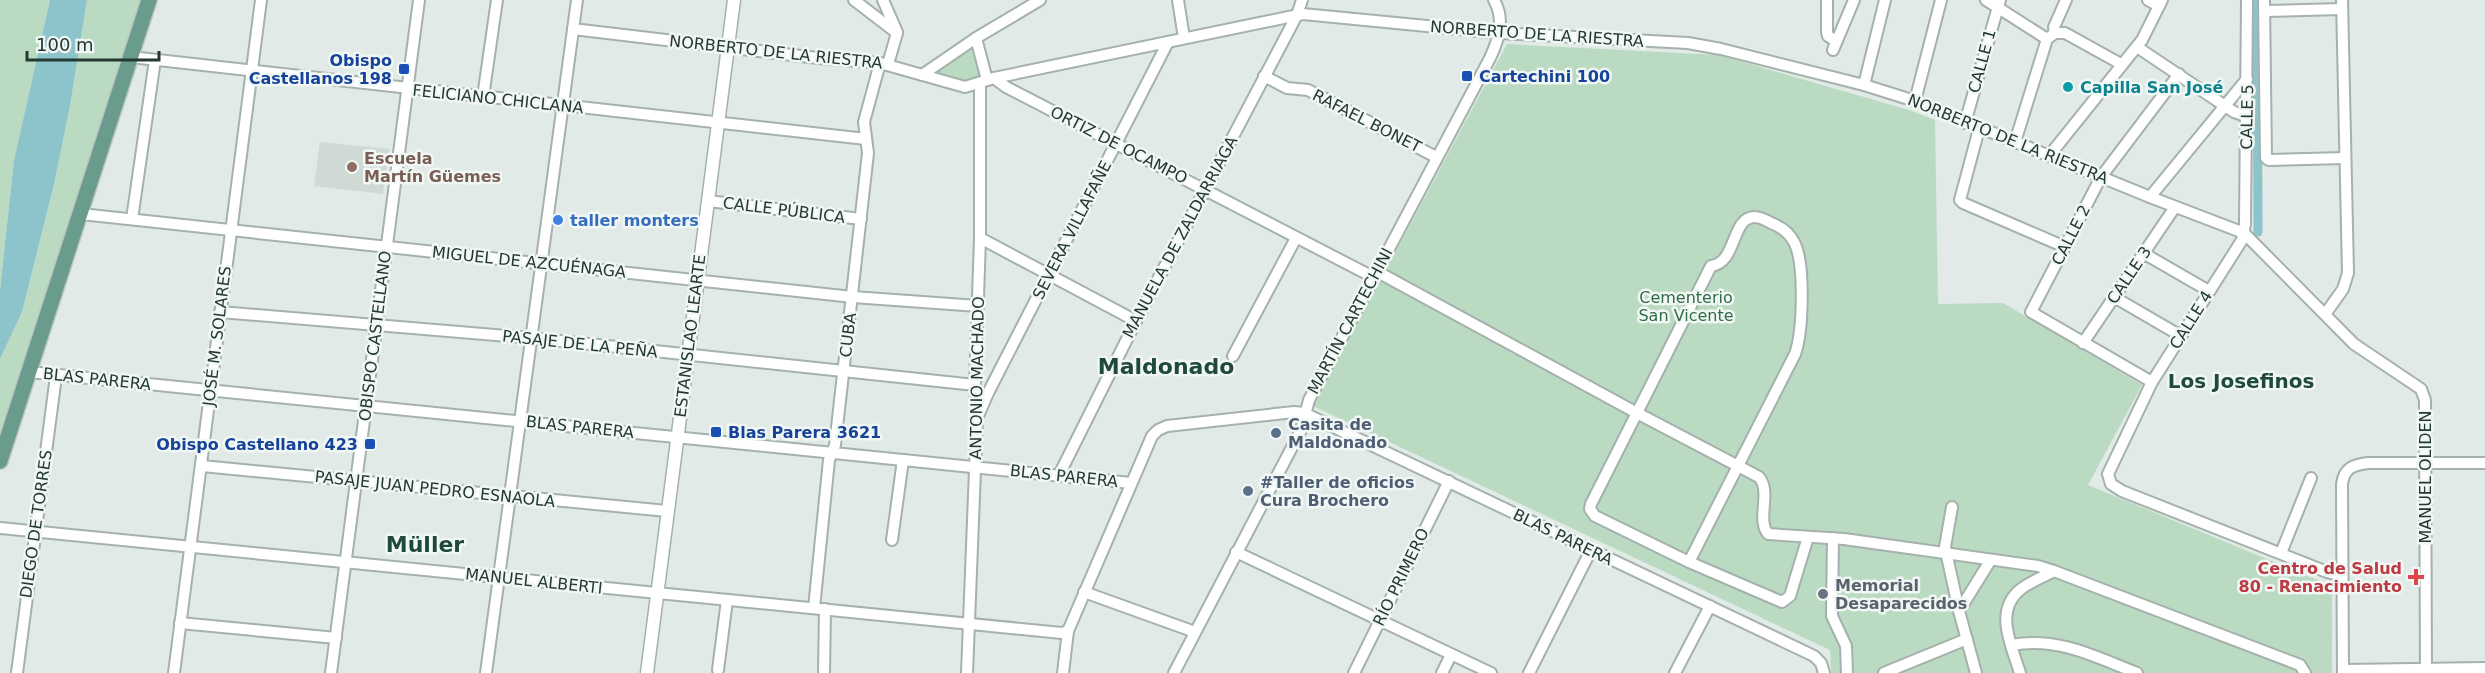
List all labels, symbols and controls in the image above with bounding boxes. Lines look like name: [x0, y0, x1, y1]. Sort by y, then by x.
street label: NORBERTO DE LA RIESTRA: [1429, 17, 1645, 51]
scale bar: [27, 24, 159, 62]
street label: CALLE 1: [1964, 27, 2000, 95]
street label: NORBERTO DE LA RIESTRA: [668, 31, 884, 73]
text: 100 m: [36, 34, 94, 55]
place label: Obispo Castellanos 198: [249, 51, 392, 88]
marker: Obispo Castellanos 198: [397, 62, 411, 76]
place label: Cartechini 100: [1479, 67, 1610, 86]
marker: Cartechini 100: [1460, 69, 1474, 83]
place label: Capilla San José: [2080, 78, 2224, 97]
marker: Capilla San José: [2061, 80, 2075, 94]
street label: FELICIANO CHICLANA: [412, 81, 584, 117]
street label: CALLE 5: [2237, 84, 2257, 150]
street label: RAFAEL BONET: [1310, 85, 1425, 157]
street label: NORBERTO DE LA RIESTRA: [1905, 90, 2111, 188]
street label: ORTIZ DE OCAMPO: [1047, 102, 1191, 188]
street label: MANUELA DE ZALDARRIAGA: [1119, 133, 1241, 341]
place label: Escuela Martín Güemes: [364, 149, 501, 186]
street label: SEVERA VILLAFAÑE: [1029, 157, 1115, 303]
marker: Escuela Martín Güemes: [345, 160, 359, 174]
street label: CALLE PÚBLICA: [722, 193, 846, 227]
street label: CALLE 2: [2048, 202, 2094, 268]
place label: taller monters: [570, 211, 699, 230]
marker: taller monters: [551, 213, 565, 227]
street label: MIGUEL DE AZCUÉNAGA: [431, 242, 627, 282]
street label: CALLE 3: [2103, 243, 2155, 307]
street label: MARTÍN CARTECHINI: [1303, 245, 1397, 397]
street label: OBISPO CASTELLANO: [355, 250, 395, 422]
street label: ESTANISLAO LEARTE: [671, 253, 709, 419]
street label: JOSÉ M. SOLARES: [199, 265, 235, 408]
street label: CALLE 4: [2166, 287, 2216, 353]
park label: Cementerio San Vicente: [1638, 288, 1734, 325]
street label: ANTONIO MACHADO: [966, 296, 988, 460]
street label: CUBA: [836, 312, 860, 358]
street label: PASAJE DE LA PEÑA: [501, 326, 659, 362]
district label: Maldonado: [1098, 354, 1234, 379]
street label: BLAS PARERA: [42, 364, 152, 394]
district label: Los Josefinos: [2168, 369, 2314, 393]
street label: MANUEL OLIDEN: [2416, 410, 2435, 544]
street label: BLAS PARERA: [525, 412, 635, 442]
place label: Casita de Maldonado: [1288, 415, 1387, 452]
place label: Blas Parera 3621: [728, 423, 881, 442]
marker: Blas Parera 3621: [709, 425, 723, 439]
marker: Casita de Maldonado: [1269, 426, 1283, 440]
place label: Obispo Castellano 423: [156, 435, 358, 454]
marker: Obispo Castellano 423: [363, 437, 377, 451]
street label: DIEGO DE TORRES: [16, 449, 56, 599]
street label: BLAS PARERA: [1009, 461, 1119, 491]
street label: PASAJE JUAN PEDRO ESNAOLA: [314, 467, 556, 511]
place label: #Taller de oficios Cura Brochero: [1260, 473, 1415, 510]
marker: #Taller de oficios Cura Brochero: [1241, 484, 1255, 498]
street label: BLAS PARERA: [1510, 505, 1616, 569]
street label: RÍO PRIMERO: [1369, 525, 1433, 629]
district label: Müller: [386, 532, 464, 557]
place label: Centro de Salud 80 - Renacimiento: [2239, 559, 2402, 596]
street label: MANUEL ALBERTI: [464, 564, 604, 598]
marker: Centro de Salud 80 - Renacimiento: [2407, 568, 2425, 586]
place label: Memorial Desaparecidos: [1835, 576, 1967, 613]
marker: Memorial Desaparecidos: [1816, 587, 1830, 601]

